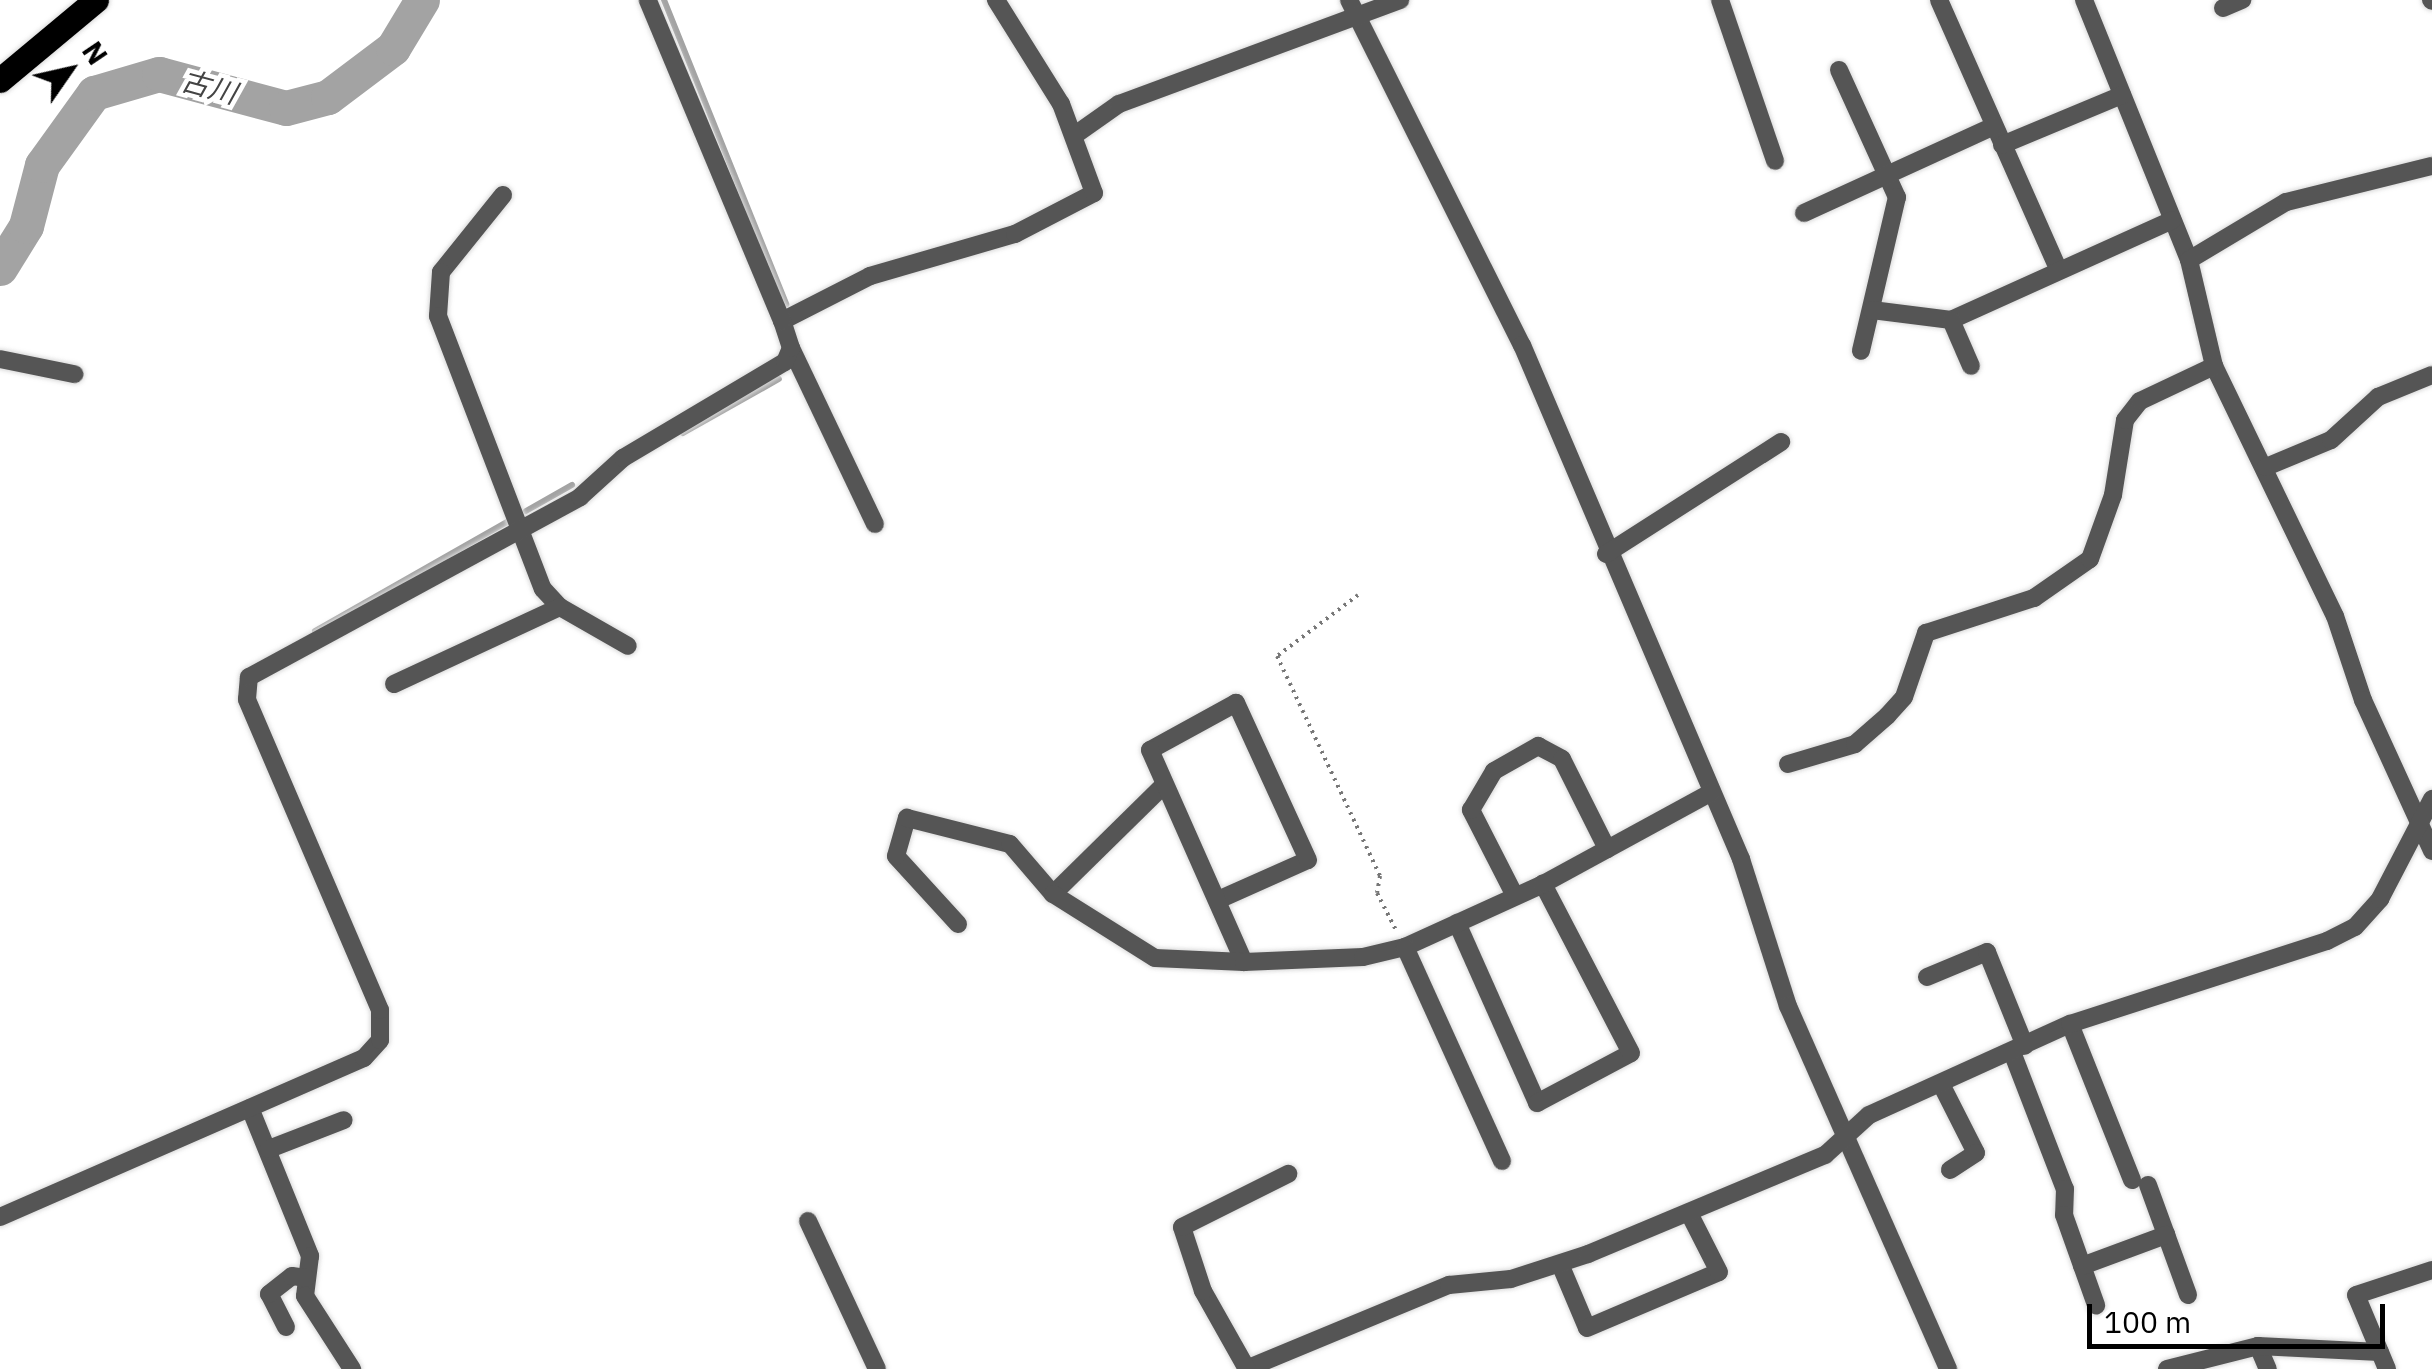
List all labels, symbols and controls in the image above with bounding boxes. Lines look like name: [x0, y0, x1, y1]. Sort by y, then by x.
north arrow: [20, 20, 120, 120]
text: N: [74, 34, 116, 72]
water label: 古川: [178, 64, 240, 110]
scale bar: [2092, 1284, 2390, 1346]
text: 100 m: [2104, 1302, 2191, 1341]

